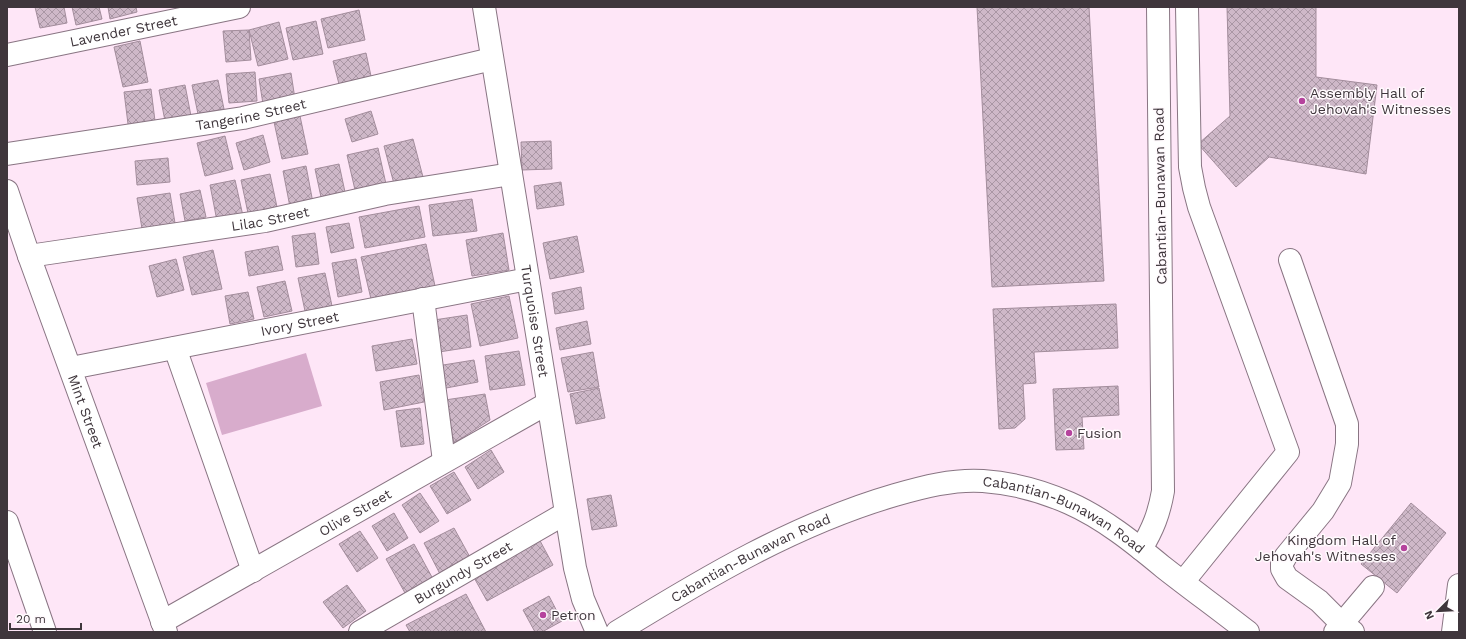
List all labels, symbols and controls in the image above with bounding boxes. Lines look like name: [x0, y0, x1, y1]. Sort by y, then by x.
street label: Lavender Street: [68, 12, 179, 50]
place label: Assembly Hall of Jehovah's Witnesses: [1310, 85, 1451, 117]
street label: Tangerine Street: [194, 95, 308, 133]
marker: Assembly Hall of Jehovah's Witnesses: [1297, 96, 1307, 106]
street label: Cabantian-Bunawan Road: [1150, 107, 1170, 285]
street label: Lilac Street: [230, 203, 311, 234]
street label: Turquoise Street: [518, 264, 552, 378]
street label: Ivory Street: [259, 308, 340, 339]
street label: Mint Street: [65, 372, 106, 450]
place label: Fusion: [1077, 425, 1122, 441]
marker: Fusion: [1064, 428, 1074, 438]
street label: Cabantian-Bunawan Road: [982, 473, 1148, 557]
street label: Olive Street: [316, 485, 394, 539]
street label: Cabantian-Bunawan Road: [668, 510, 833, 606]
place label: Kingdom Hall of Jehovah's Witnesses: [1255, 532, 1396, 564]
street label: Burgundy Street: [411, 538, 515, 607]
marker: Kingdom Hall of Jehovah's Witnesses: [1399, 543, 1409, 553]
north arrow: [1418, 591, 1458, 631]
scale bar: [10, 605, 81, 631]
place label: Petron: [551, 607, 596, 623]
text: N: [1422, 608, 1437, 621]
marker: Petron: [538, 610, 548, 620]
text: 20 m: [16, 612, 46, 626]

